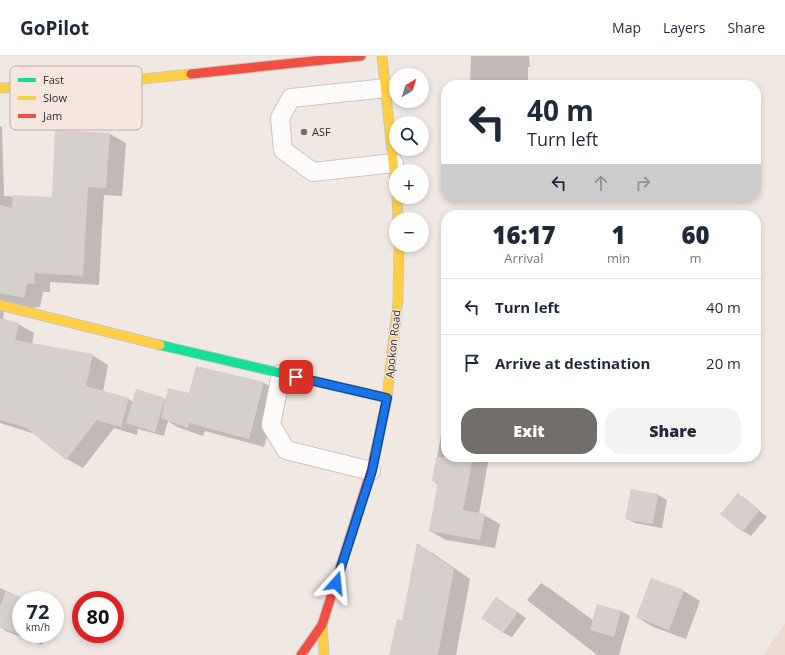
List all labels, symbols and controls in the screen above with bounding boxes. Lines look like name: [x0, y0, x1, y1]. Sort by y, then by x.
text: GoPilot: [20, 15, 89, 41]
text: Map: [612, 18, 641, 37]
text: Layers: [663, 18, 705, 37]
text: Share: [727, 18, 765, 37]
legend: [10, 66, 142, 130]
north arrow: [389, 68, 429, 108]
map controls: [389, 68, 429, 252]
text: Fast: [43, 72, 64, 87]
text: Slow: [43, 90, 67, 105]
text: 40 m: [527, 91, 594, 129]
icon: left: [461, 96, 513, 148]
text: Jam: [42, 108, 62, 123]
button: search: [389, 116, 429, 156]
place label: ASF: [312, 124, 331, 139]
marker: ASF: [299, 127, 309, 137]
text: Turn left: [527, 127, 598, 151]
button: +: [389, 164, 429, 204]
icon: left: [548, 172, 570, 194]
icon: ahead: [590, 172, 612, 194]
icon: right: [632, 172, 654, 194]
button: −: [389, 212, 429, 252]
text: 16:17: [492, 218, 556, 251]
text: 1: [611, 218, 626, 251]
text: 60: [682, 218, 710, 251]
text: Arrival: [504, 249, 544, 267]
text: min: [607, 249, 630, 267]
text: m: [690, 249, 702, 267]
icon: left: [461, 296, 483, 318]
text: Turn left: [495, 297, 560, 317]
text: 40 m: [706, 297, 741, 317]
street label: Apokon Road: [381, 309, 404, 379]
icon: arrive: [461, 352, 483, 374]
text: Arrive at destination: [495, 353, 650, 373]
text: 20 m: [706, 353, 741, 373]
pin: [279, 360, 313, 394]
icon: arrive: [285, 366, 307, 388]
button: Exit: [461, 408, 597, 454]
button: Share: [605, 408, 741, 454]
position arrow: [315, 562, 357, 604]
speed limit sign: 80: [72, 591, 124, 643]
text: 72: [27, 598, 49, 625]
text: km/h: [26, 620, 50, 634]

